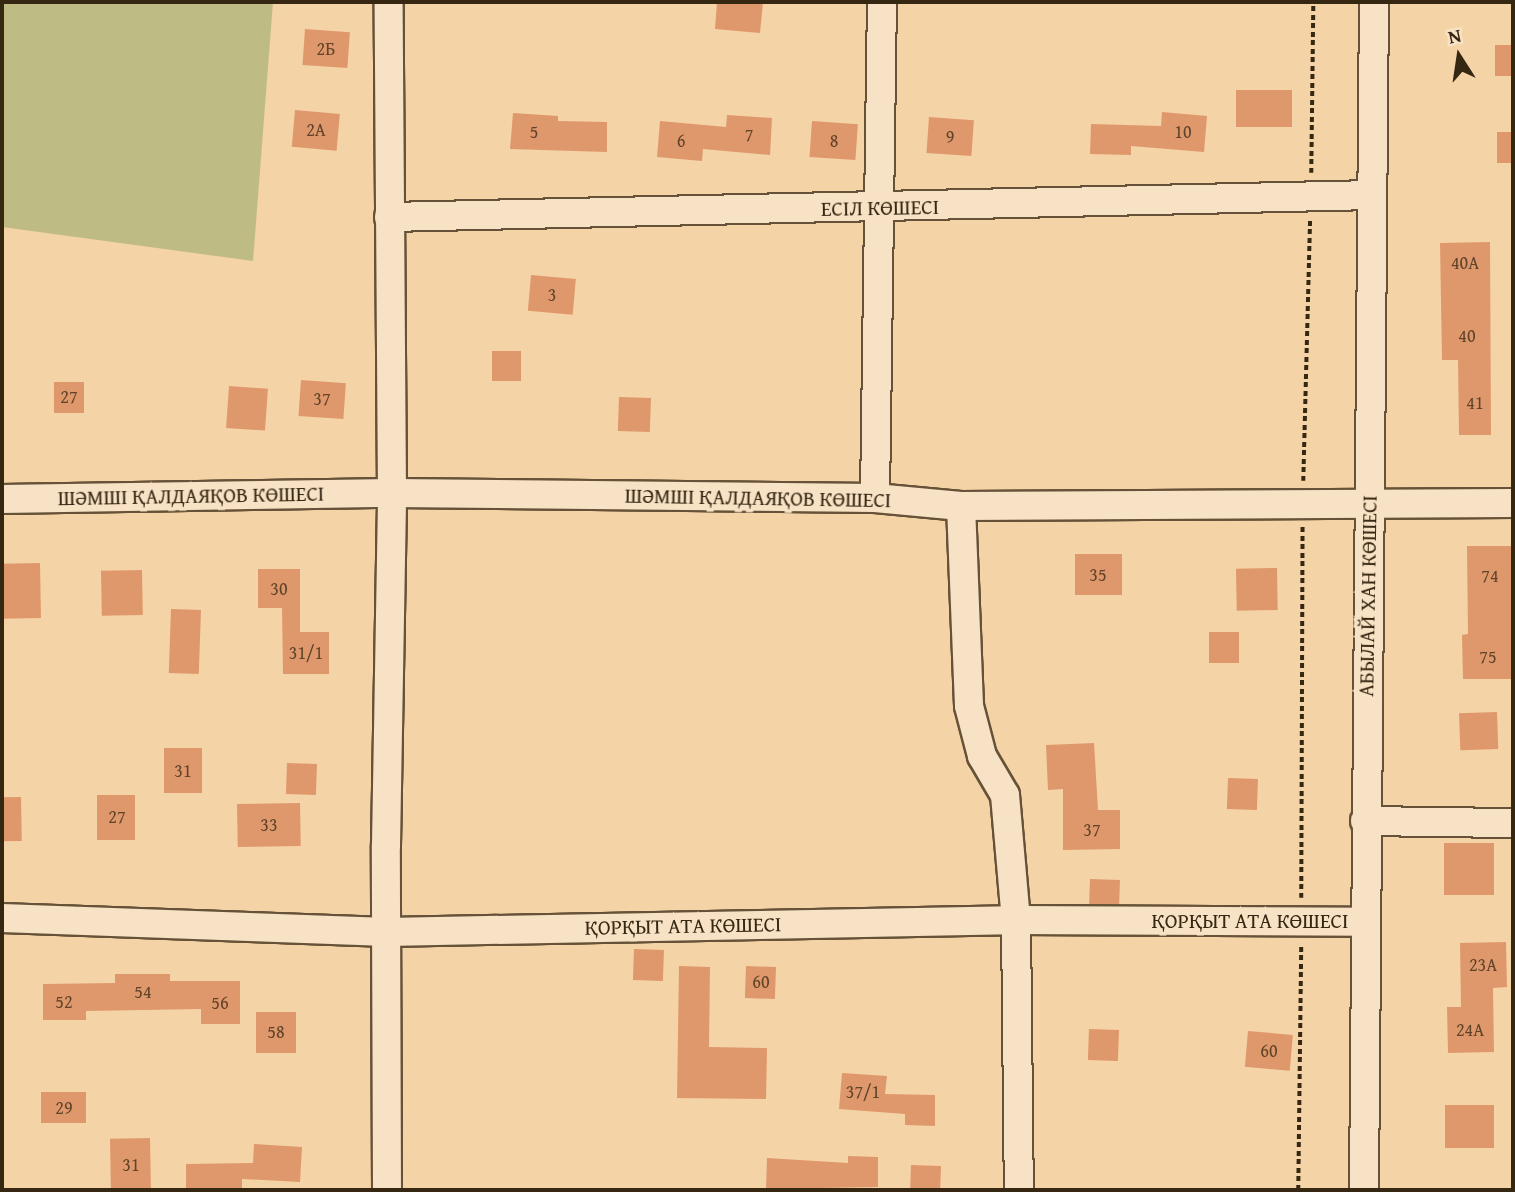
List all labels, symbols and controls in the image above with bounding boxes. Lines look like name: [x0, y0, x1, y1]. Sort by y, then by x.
text: N: [1446, 20, 1464, 50]
north arrow: [1424, 21, 1494, 91]
house number: 2Б: [317, 38, 335, 60]
house number: 2А: [306, 119, 326, 141]
house number: 5: [530, 121, 538, 143]
house number: 10: [1174, 121, 1192, 143]
house number: 7: [745, 124, 753, 146]
house number: 9: [946, 126, 954, 148]
house number: 6: [677, 130, 685, 152]
house number: 8: [830, 130, 838, 152]
street label: ЕСІЛ КӨШЕСІ: [821, 194, 939, 222]
house number: 40А: [1451, 252, 1479, 274]
house number: 3: [548, 284, 556, 306]
house number: 40: [1458, 325, 1476, 347]
house number: 27: [60, 386, 78, 408]
house number: 37: [313, 388, 331, 410]
house number: 41: [1466, 392, 1484, 414]
street label: ШӘМШІ ҚАЛДАЯҚОВ КӨШЕСІ: [58, 481, 324, 511]
street label: ШӘМШІ ҚАЛДАЯҚОВ КӨШЕСІ: [625, 483, 891, 513]
street label: АБЫЛАЙ ХАН КӨШЕСІ: [1354, 495, 1382, 697]
house number: 35: [1089, 564, 1107, 586]
house number: 74: [1481, 565, 1499, 587]
house number: 30: [270, 578, 288, 600]
house number: 31/1: [289, 642, 323, 664]
house number: 75: [1479, 646, 1497, 668]
house number: 31: [174, 760, 192, 782]
house number: 27: [108, 806, 126, 828]
house number: 33: [260, 814, 278, 836]
house number: 37: [1083, 819, 1101, 841]
street label: ҚОРҚЫТ АТА КӨШЕСІ: [1152, 908, 1348, 934]
street label: ҚОРҚЫТ АТА КӨШЕСІ: [584, 912, 782, 940]
house number: 23А: [1469, 954, 1497, 976]
house number: 60: [752, 971, 770, 993]
house number: 54: [134, 981, 152, 1003]
house number: 52: [55, 991, 73, 1013]
house number: 56: [211, 992, 229, 1014]
house number: 24А: [1456, 1019, 1484, 1041]
house number: 58: [267, 1021, 285, 1043]
house number: 60: [1260, 1040, 1278, 1062]
house number: 37/1: [846, 1081, 880, 1103]
house number: 29: [55, 1097, 73, 1119]
house number: 31: [122, 1154, 140, 1176]

